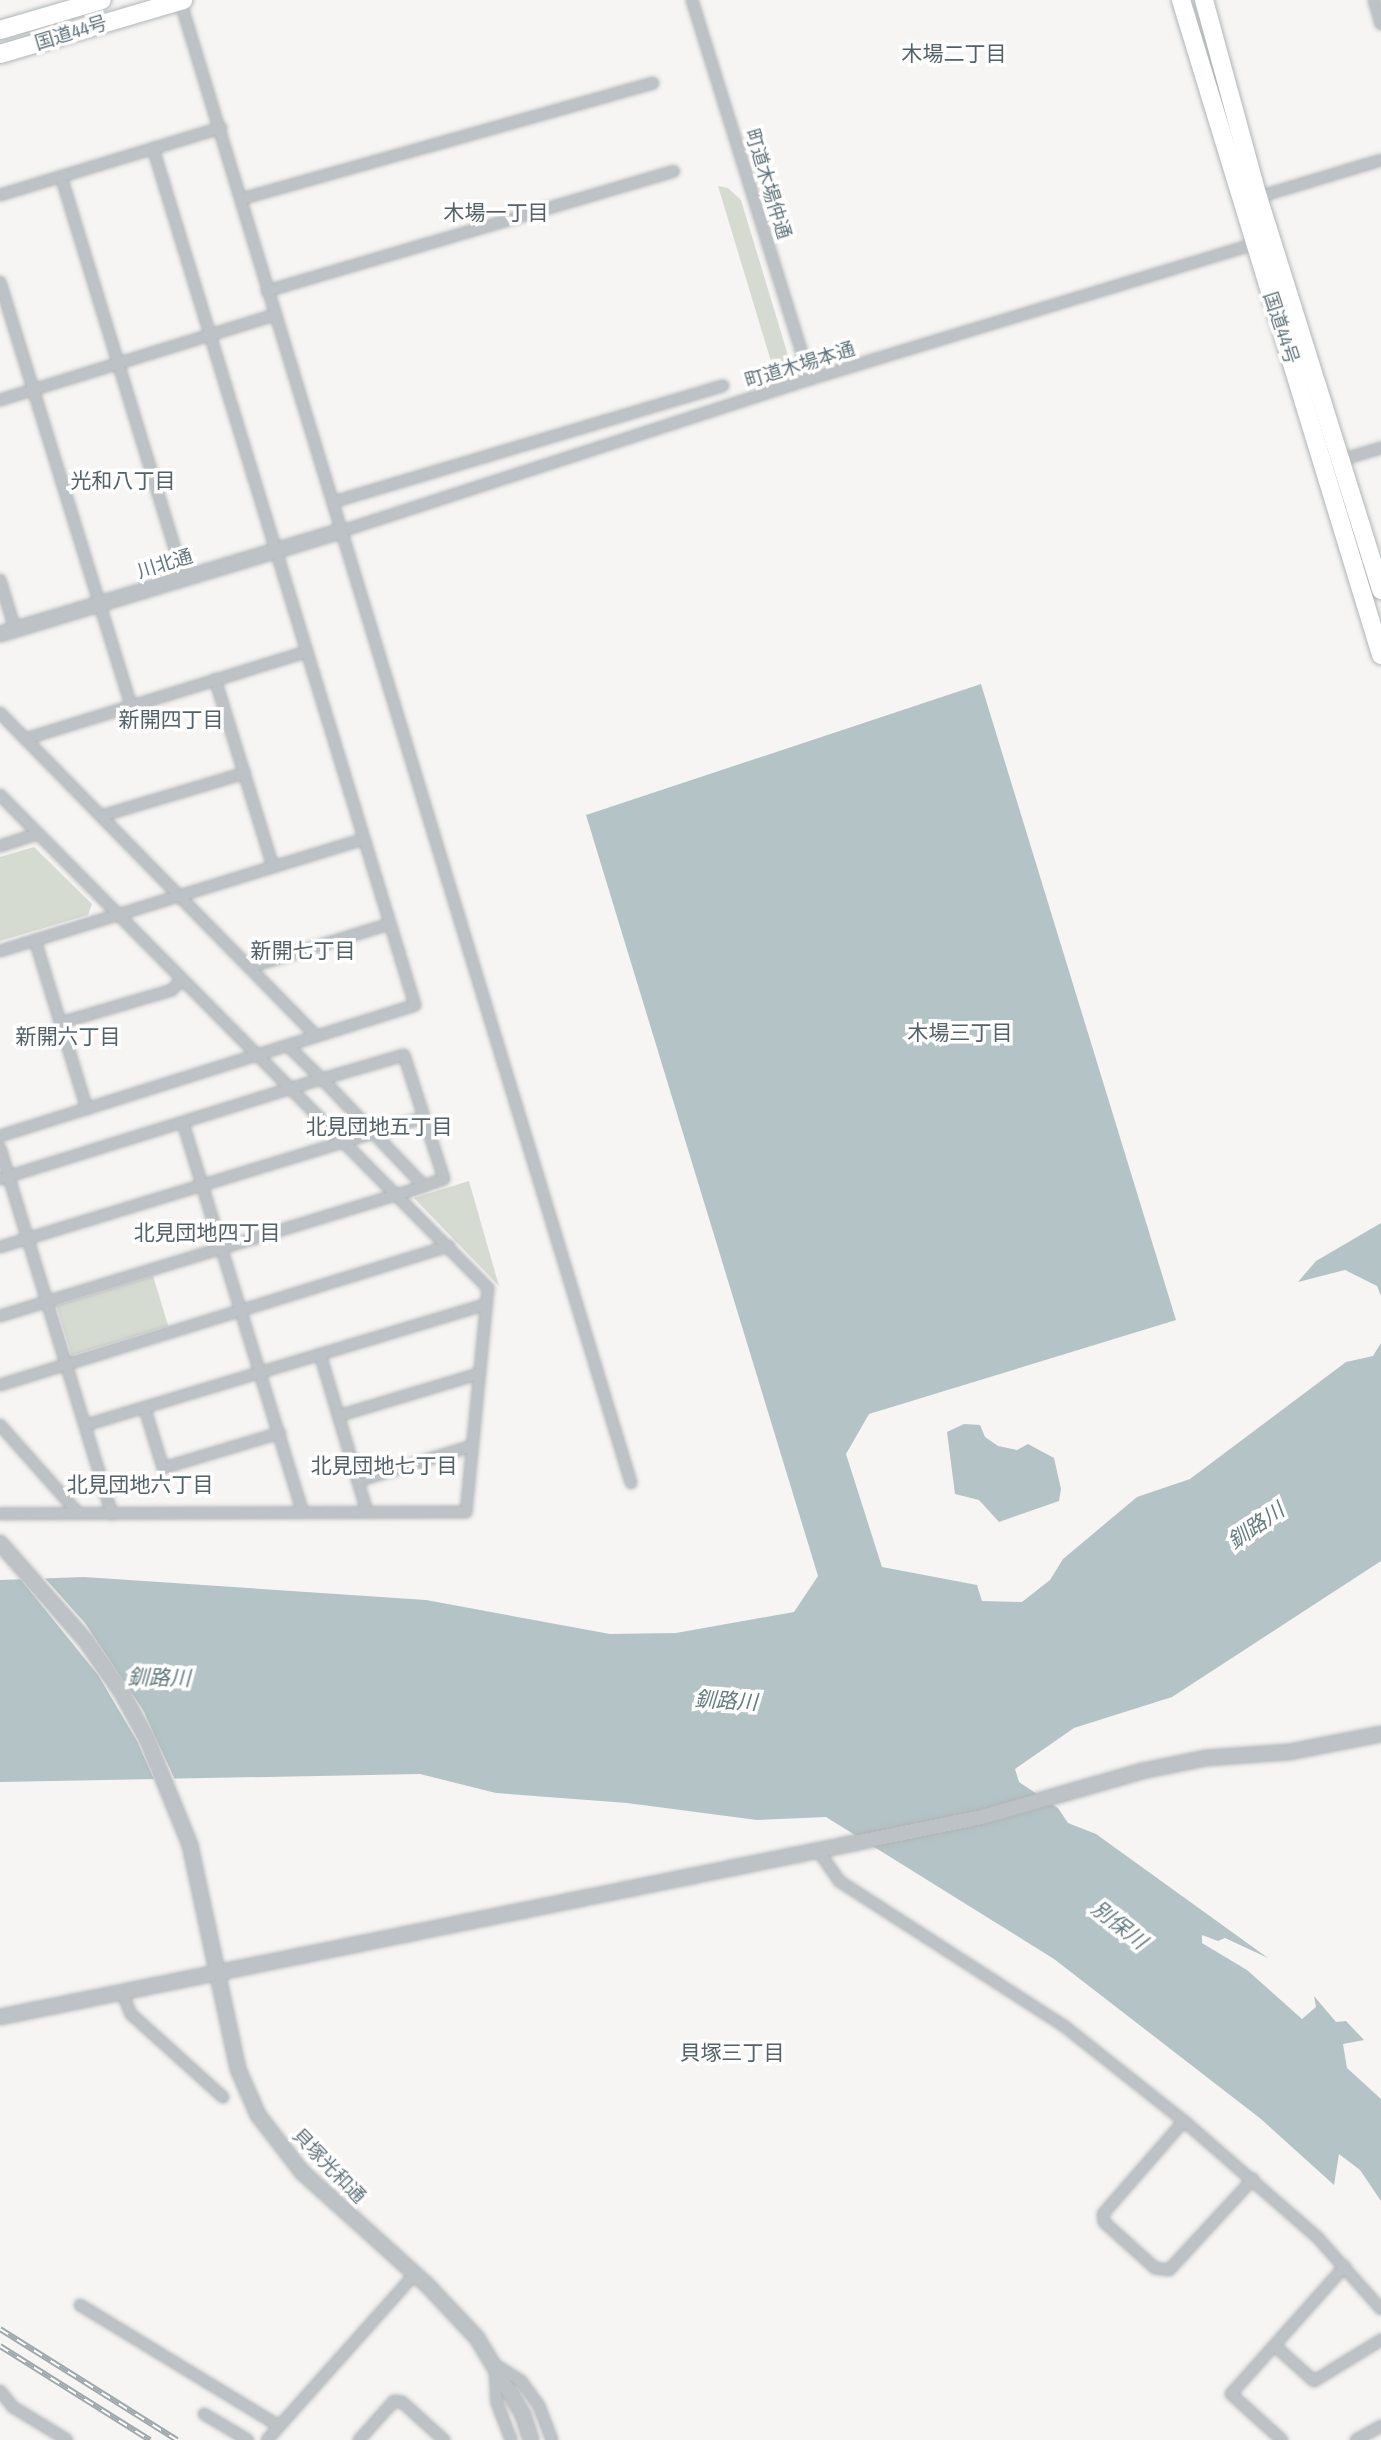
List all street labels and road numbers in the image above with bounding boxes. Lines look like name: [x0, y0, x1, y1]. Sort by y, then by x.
street label: 国道44号: [32, 11, 110, 55]
street label: 町道木場仲通: [740, 126, 796, 242]
street label: 国道44号: [1259, 289, 1303, 367]
street label: 町道木場本通: [742, 337, 858, 393]
street label: 川北通: [134, 545, 196, 583]
street label: 貝塚光和通: [288, 2124, 370, 2208]

